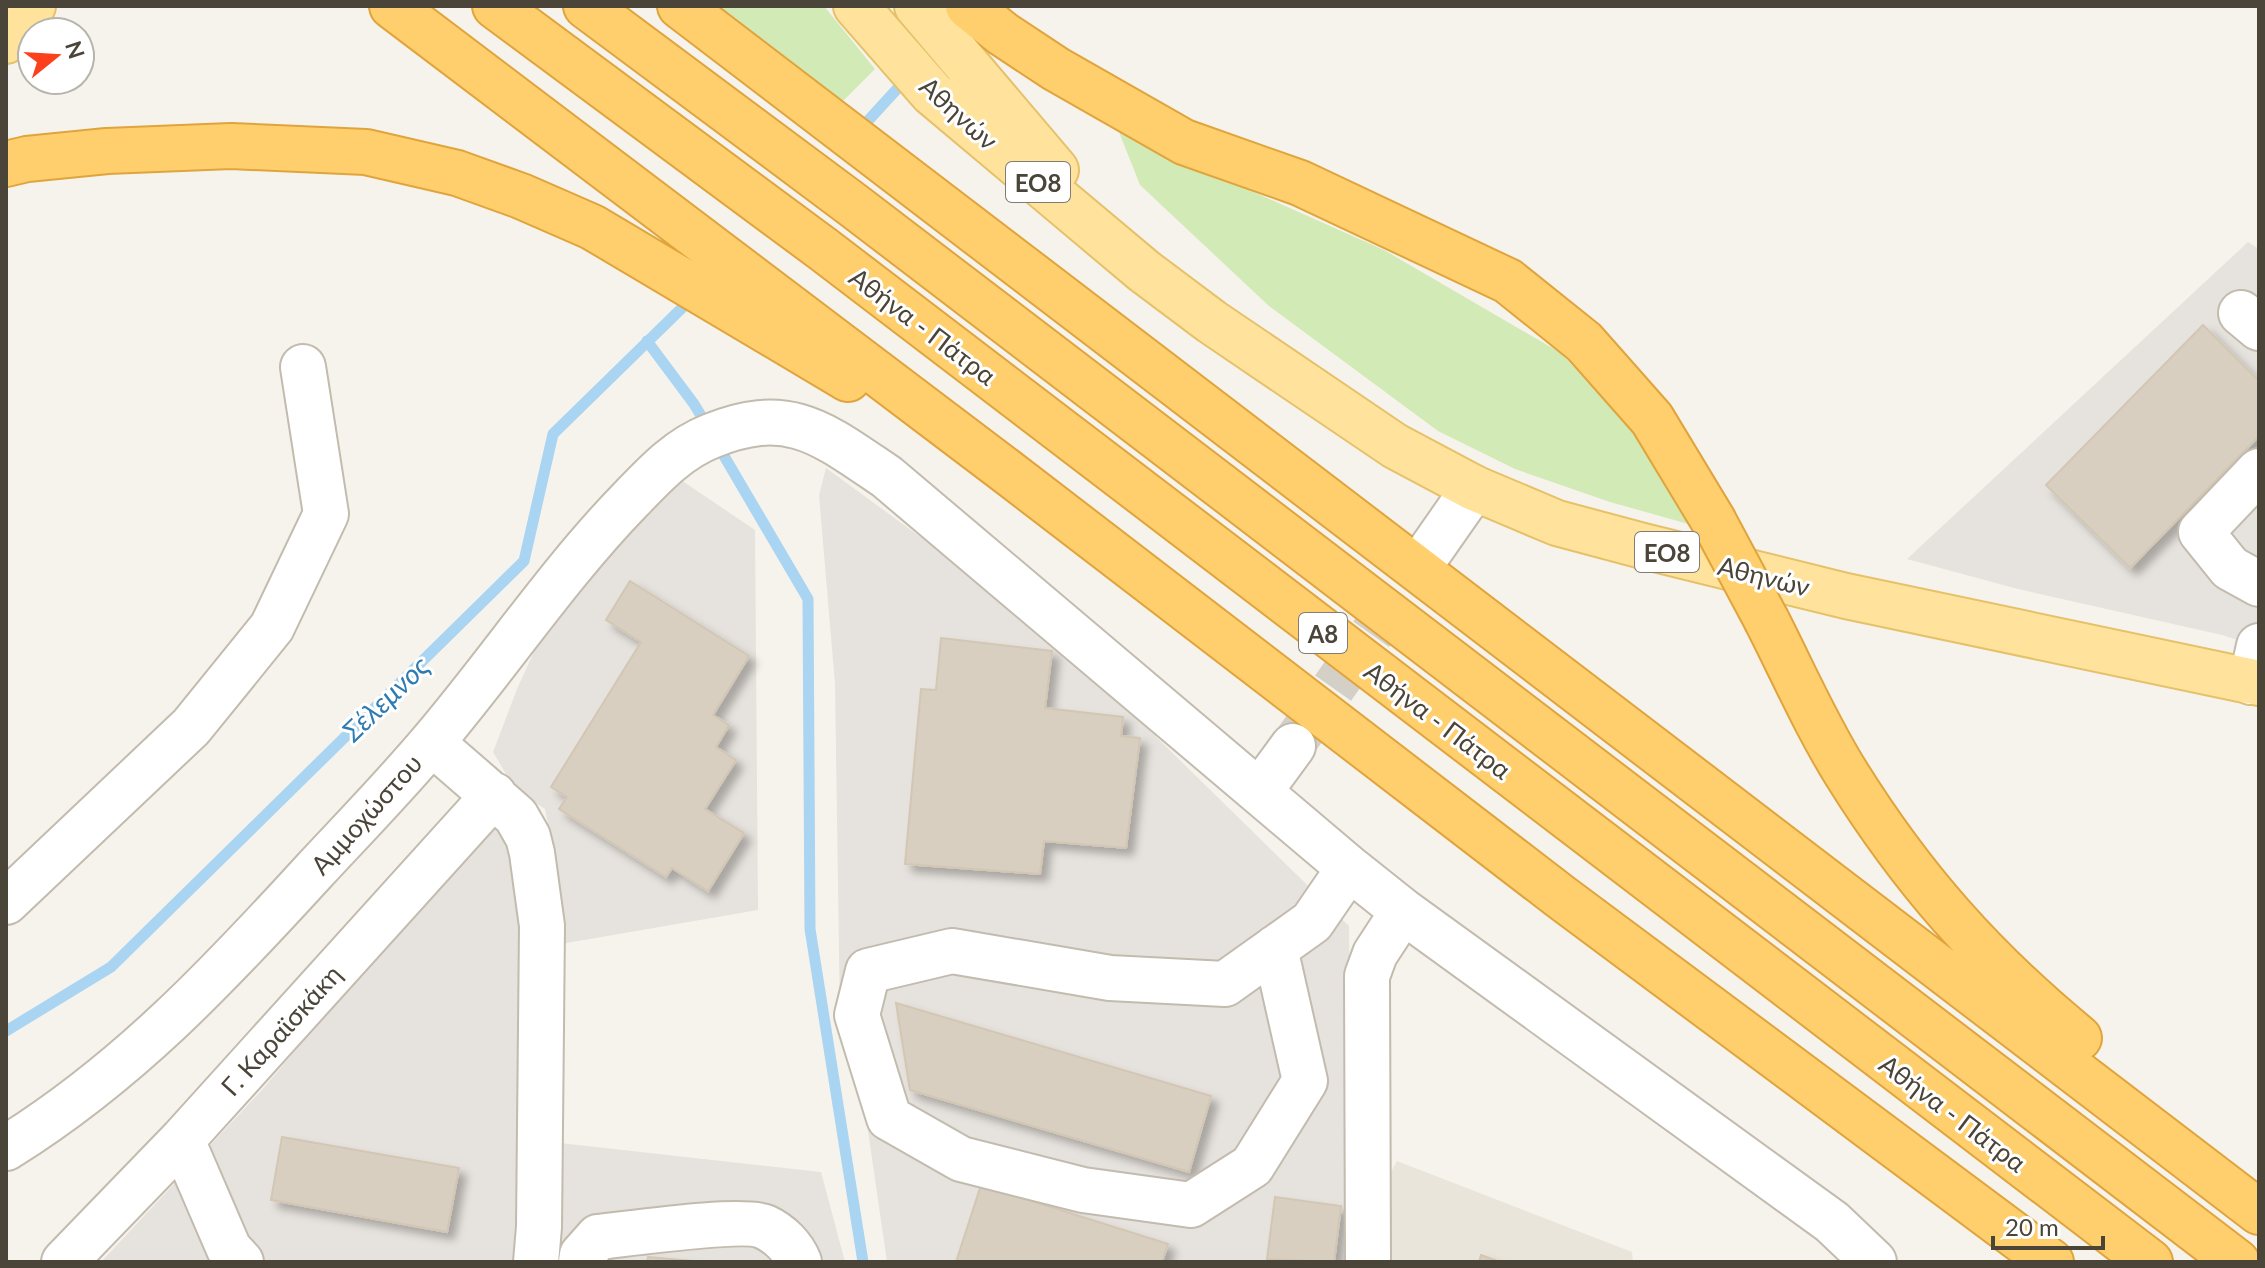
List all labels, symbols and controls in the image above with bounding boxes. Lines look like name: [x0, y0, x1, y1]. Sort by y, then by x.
north arrow: [16, 16, 96, 96]
text: N: [60, 37, 91, 62]
street label: Αθηνών: [913, 70, 1005, 156]
road number: ΕΟ8: [1006, 162, 1070, 202]
street label: Αθήνα - Πάτρα: [843, 260, 1003, 392]
road number: ΕΟ8: [1635, 532, 1699, 572]
street label: Αθηνών: [1715, 549, 1813, 603]
road number: Α8: [1299, 613, 1347, 653]
water label: Σέλεμνος: [334, 648, 436, 748]
street label: Αθήνα - Πάτρα: [1358, 654, 1518, 786]
street label: Αμμοχώστου: [304, 747, 428, 881]
street label: Γ. Καραϊσκάκη: [214, 958, 348, 1102]
street label: Αθήνα - Πάτρα: [1873, 1047, 2033, 1179]
scale bar: [1993, 1200, 2103, 1250]
text: 20 m: [2005, 1212, 2059, 1241]

